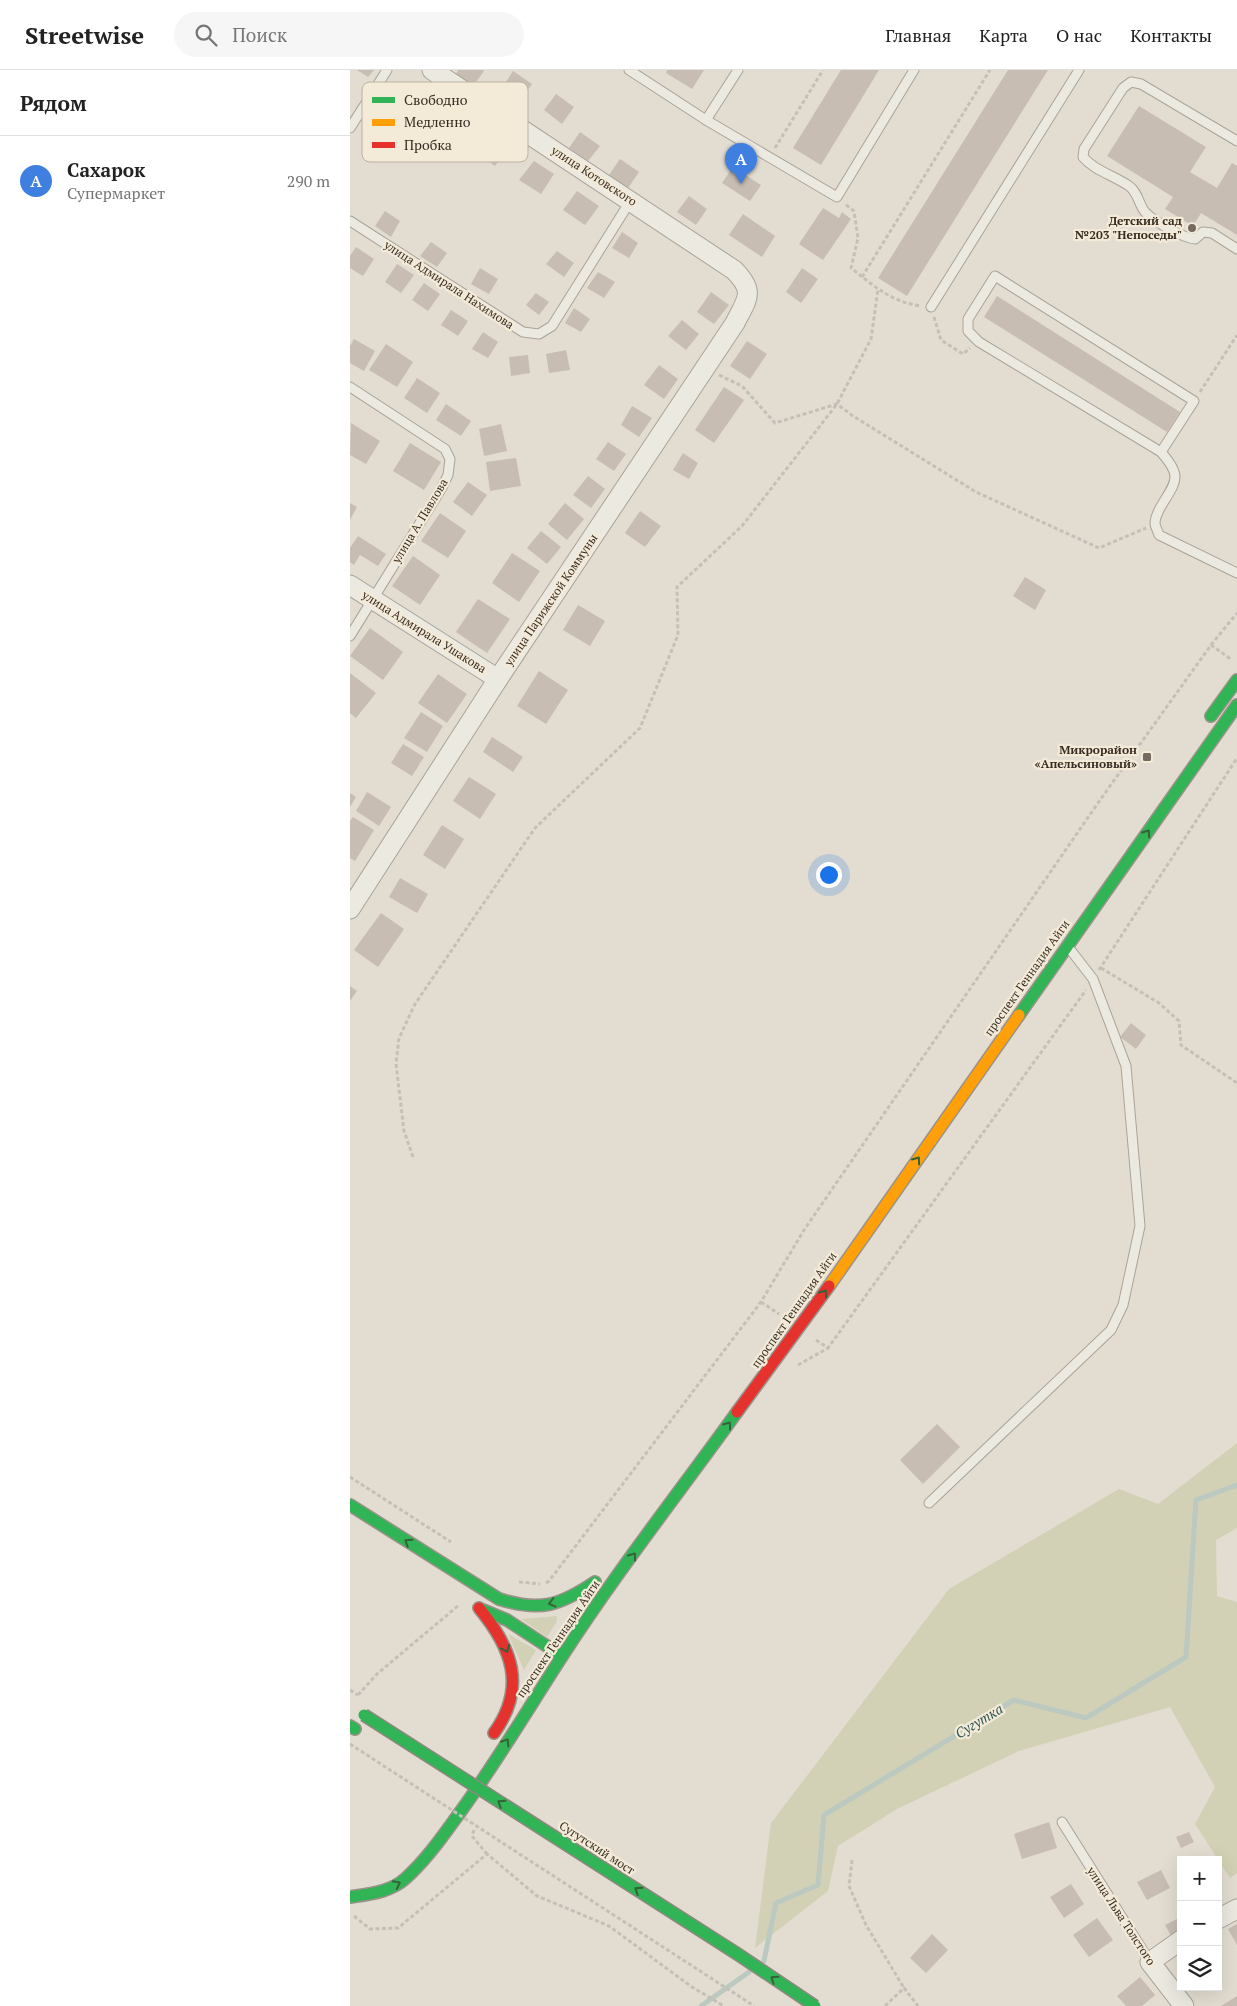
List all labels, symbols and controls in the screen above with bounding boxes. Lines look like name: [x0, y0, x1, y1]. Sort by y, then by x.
search box: [174, 12, 524, 57]
text: Streetwise: [25, 19, 144, 51]
icon: search: [192, 21, 220, 49]
text: Поиск: [232, 22, 287, 47]
text: Главная: [885, 23, 951, 47]
text: Карта: [979, 23, 1028, 47]
text: О нас: [1056, 23, 1102, 47]
text: Контакты: [1130, 23, 1212, 47]
legend: [362, 82, 528, 162]
text: Рядом: [20, 89, 87, 117]
text: Свободно: [404, 90, 468, 109]
text: Медленно: [404, 112, 471, 131]
text: Пробка: [404, 135, 452, 154]
street label: улица Котовского: [548, 142, 640, 209]
pin: A: [725, 143, 757, 184]
text: Сахарок: [67, 157, 145, 182]
text: A: [30, 170, 42, 192]
text: 290 m: [287, 170, 330, 192]
text: Супермаркет: [67, 182, 165, 204]
place label: Детский сад №203 "Непоседы": [1075, 213, 1183, 242]
marker: Детский сад №203 "Непоседы": [1186, 222, 1198, 234]
street label: улица Адмирала Нахимова: [381, 236, 517, 332]
street label: улица А. Павлова: [388, 476, 451, 567]
street label: улица Парижской Коммуны: [500, 531, 600, 669]
street label: улица Адмирала Ушакова: [359, 587, 489, 676]
place label: Микрорайон «Апельсиновый»: [1035, 742, 1137, 771]
marker: Микрорайон «Апельсиновый»: [1141, 751, 1153, 763]
one-way arrow: [1141, 829, 1150, 838]
your location: [816, 862, 842, 888]
street label: проспект Геннадия Айги: [981, 917, 1072, 1039]
one-way arrow: [911, 1156, 920, 1166]
street label: проспект Геннадия Айги: [748, 1249, 839, 1371]
one-way arrow: [818, 1290, 826, 1299]
one-way arrow: [723, 1422, 731, 1431]
one-way arrow: [404, 1539, 413, 1548]
one-way arrow: [627, 1553, 635, 1562]
street label: проспект Геннадия Айги: [513, 1577, 602, 1700]
one-way arrow: [548, 1597, 557, 1608]
one-way arrow: [500, 1644, 510, 1652]
water label: Сугутка: [951, 1699, 1006, 1742]
one-way arrow: [500, 1739, 509, 1748]
one-way arrow: [498, 1799, 507, 1809]
street label: Сугутский мост: [557, 1818, 638, 1878]
map controls: [1177, 1856, 1222, 1991]
button: +: [1177, 1856, 1222, 1901]
street label: улица Льва Толстого: [1083, 1863, 1159, 1968]
one-way arrow: [391, 1880, 400, 1890]
one-way arrow: [635, 1887, 644, 1897]
button: −: [1177, 1901, 1222, 1946]
button: layers: [1177, 1946, 1222, 1991]
one-way arrow: [771, 1976, 780, 1985]

